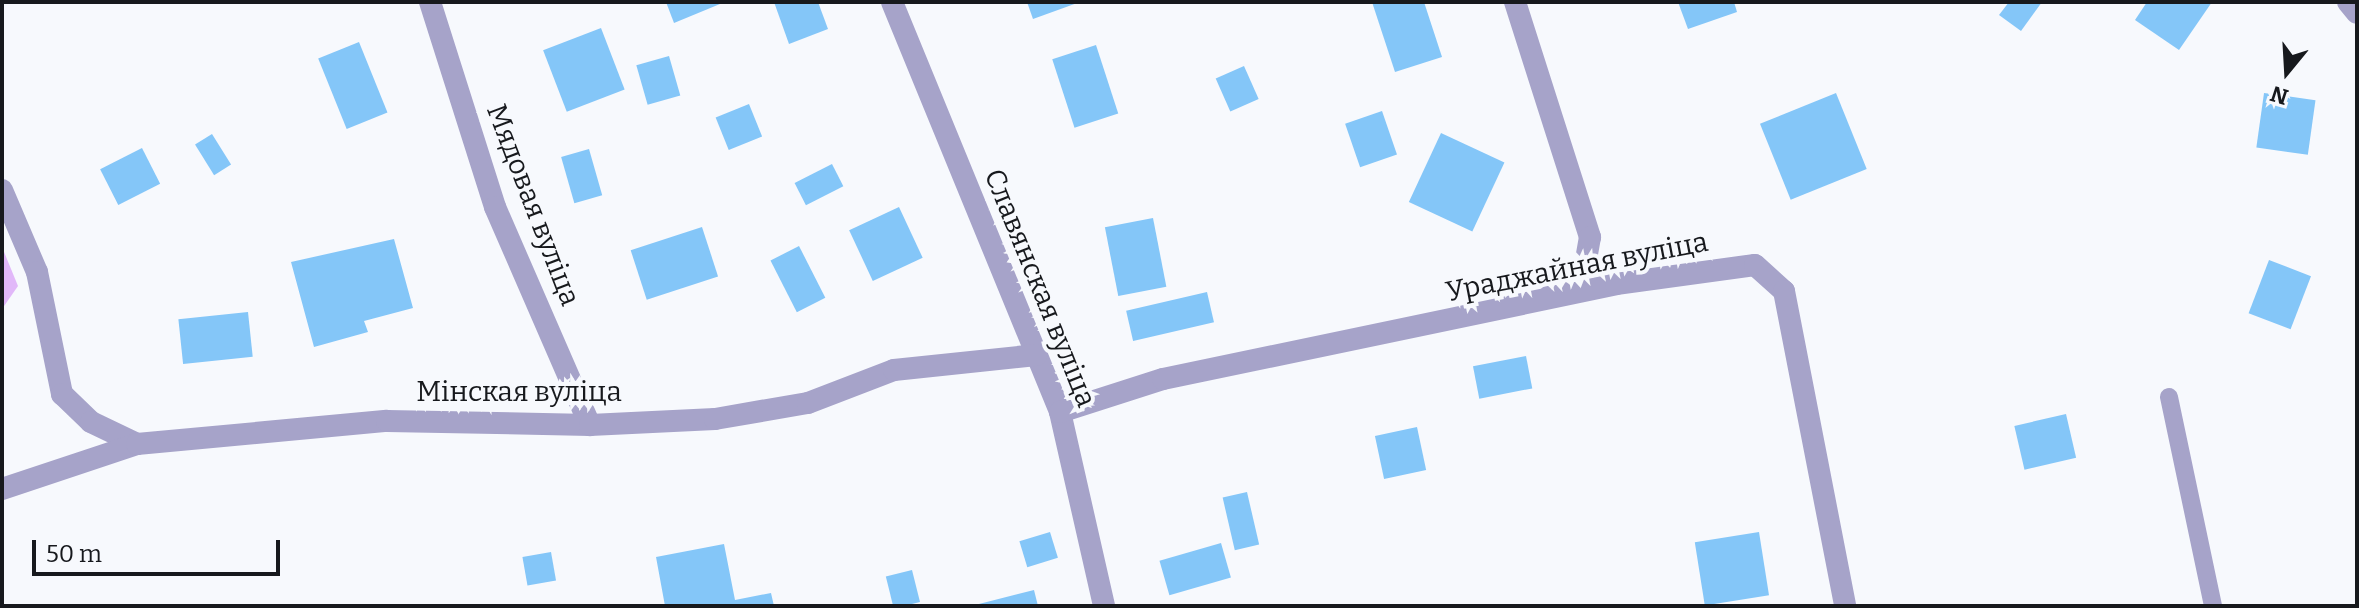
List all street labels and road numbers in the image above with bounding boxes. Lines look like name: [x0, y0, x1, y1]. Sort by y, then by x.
street label: Мядовая вуліца: [479, 99, 587, 311]
street label: Славянская вуліца: [977, 164, 1103, 412]
street label: Ураджайная вуліца: [1443, 225, 1711, 309]
street label: Мінская вуліца: [416, 375, 622, 409]

